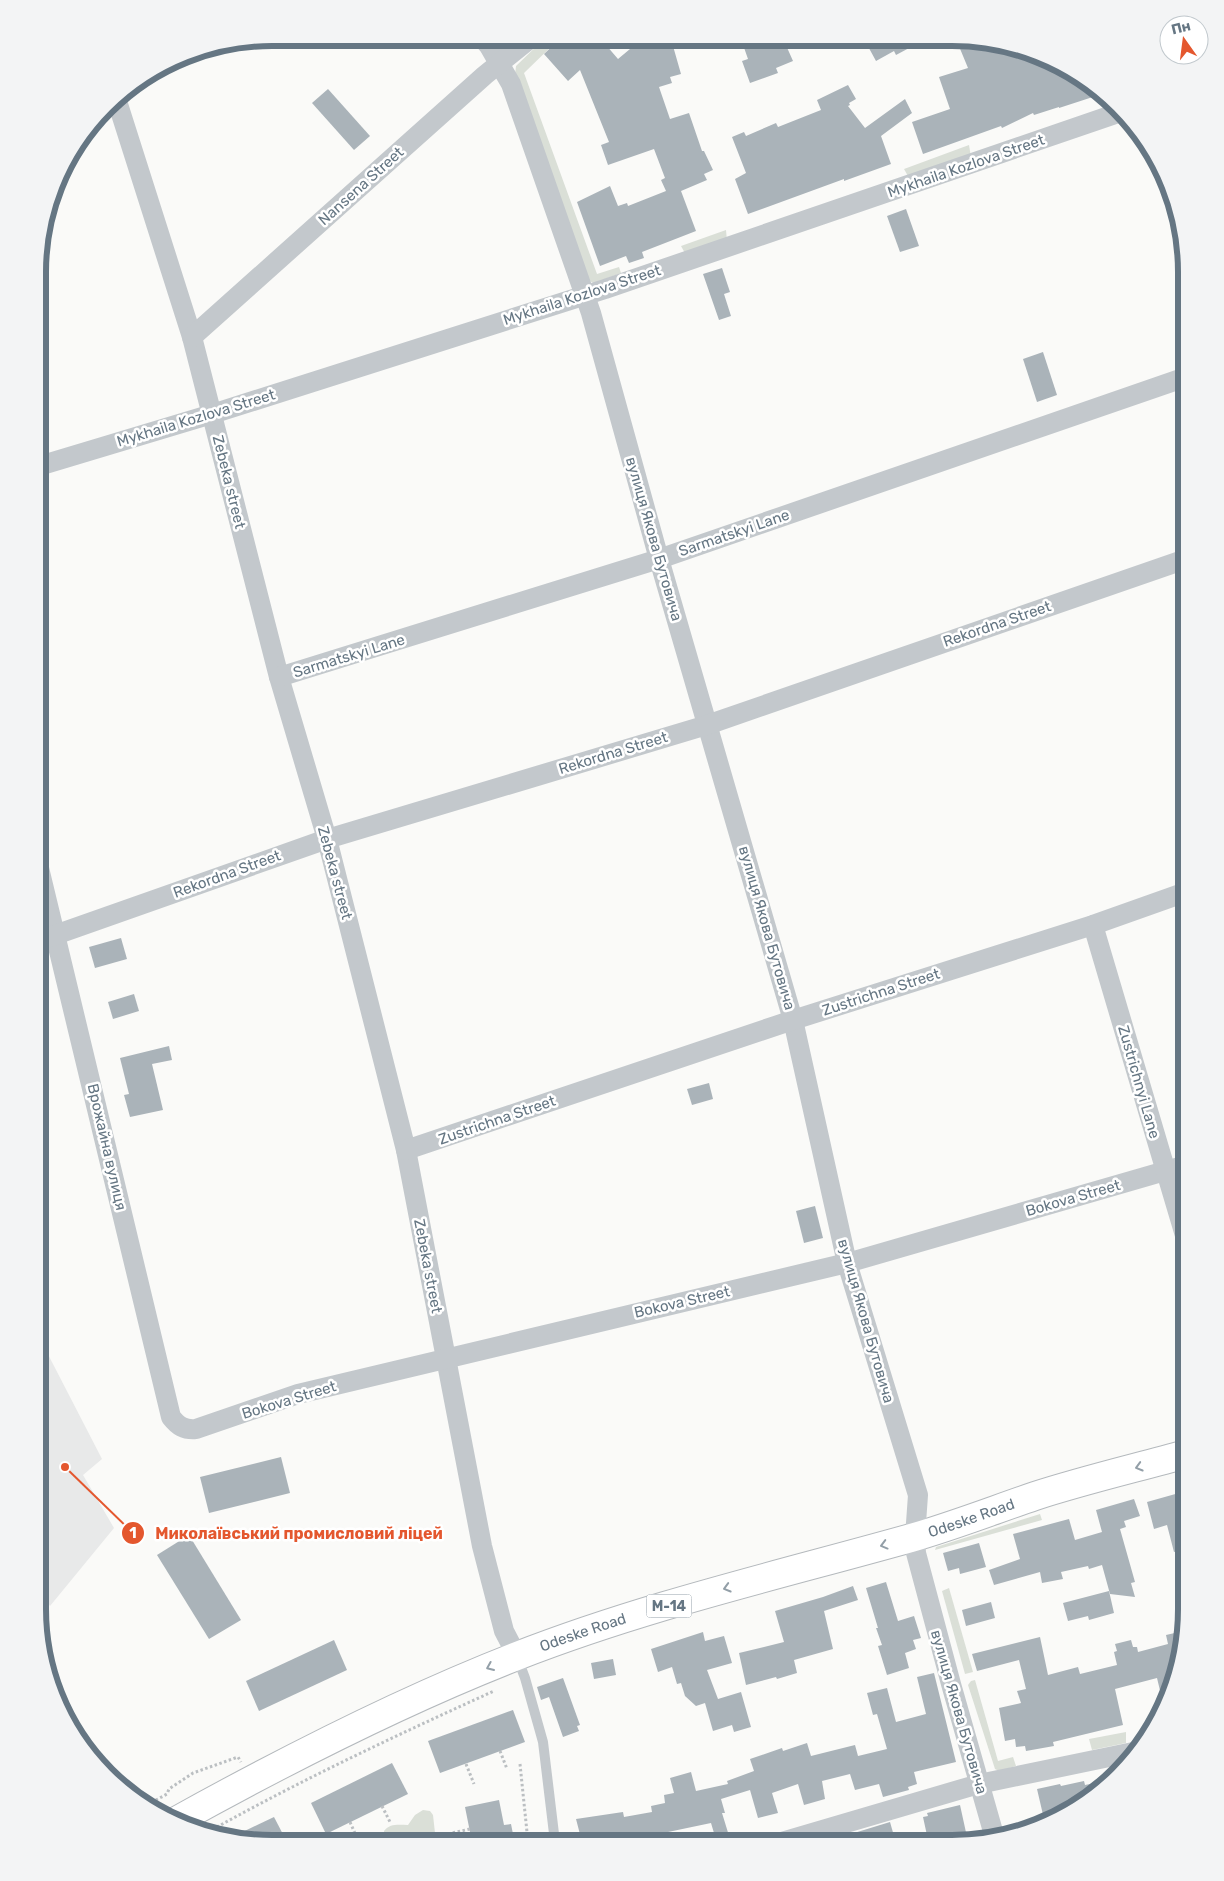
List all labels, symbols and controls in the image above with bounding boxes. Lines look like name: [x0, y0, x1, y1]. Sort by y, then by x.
north arrow: [1159, 15, 1209, 65]
text: Пн: [1170, 17, 1192, 38]
street label: Mykhaila Kozlova Street: [885, 131, 1047, 201]
street label: Nansena Street: [315, 143, 407, 229]
street label: Mykhaila Kozlova Street: [501, 261, 663, 329]
street label: Mykhaila Kozlova Street: [115, 385, 277, 451]
street label: Zebeka street: [209, 433, 249, 531]
street label: вулиця Якова Бутовича: [622, 455, 686, 623]
street label: Sarmatskyi Lane: [676, 506, 792, 560]
street label: Rekordna Street: [941, 597, 1053, 651]
street label: Sarmatskyi Lane: [291, 630, 407, 682]
street label: Rekordna Street: [556, 728, 670, 778]
street label: Zebeka street: [314, 824, 356, 922]
street label: вулиця Якова Бутовича: [735, 844, 799, 1012]
street label: Rekordna Street: [171, 846, 283, 902]
street label: Zustrichna Street: [820, 964, 942, 1019]
street label: Zustrichnyi Lane: [1114, 1023, 1164, 1141]
street label: Врожайна вулиця: [84, 1082, 130, 1212]
street label: Zustrichna Street: [436, 1092, 558, 1148]
street label: Bokova Street: [1024, 1176, 1123, 1220]
street label: Zebeka street: [410, 1217, 446, 1315]
street label: вулиця Якова Бутовича: [834, 1237, 898, 1405]
street label: Bokova Street: [632, 1282, 732, 1322]
street label: Bokova Street: [240, 1377, 338, 1423]
one-way arrow: [1135, 1461, 1144, 1472]
street label: Odeske Road: [926, 1495, 1017, 1541]
callout: Миколаївський промисловий ліцей: [120, 1518, 452, 1549]
text: 1: [129, 1524, 137, 1542]
text: Миколаївський промисловий ліцей: [155, 1524, 443, 1543]
one-way arrow: [880, 1540, 888, 1550]
one-way arrow: [723, 1583, 731, 1593]
road number: М-14: [646, 1594, 692, 1618]
street label: Odeske Road: [537, 1609, 628, 1656]
street label: вулиця Якова Бутовича: [927, 1628, 991, 1796]
one-way arrow: [486, 1661, 495, 1672]

